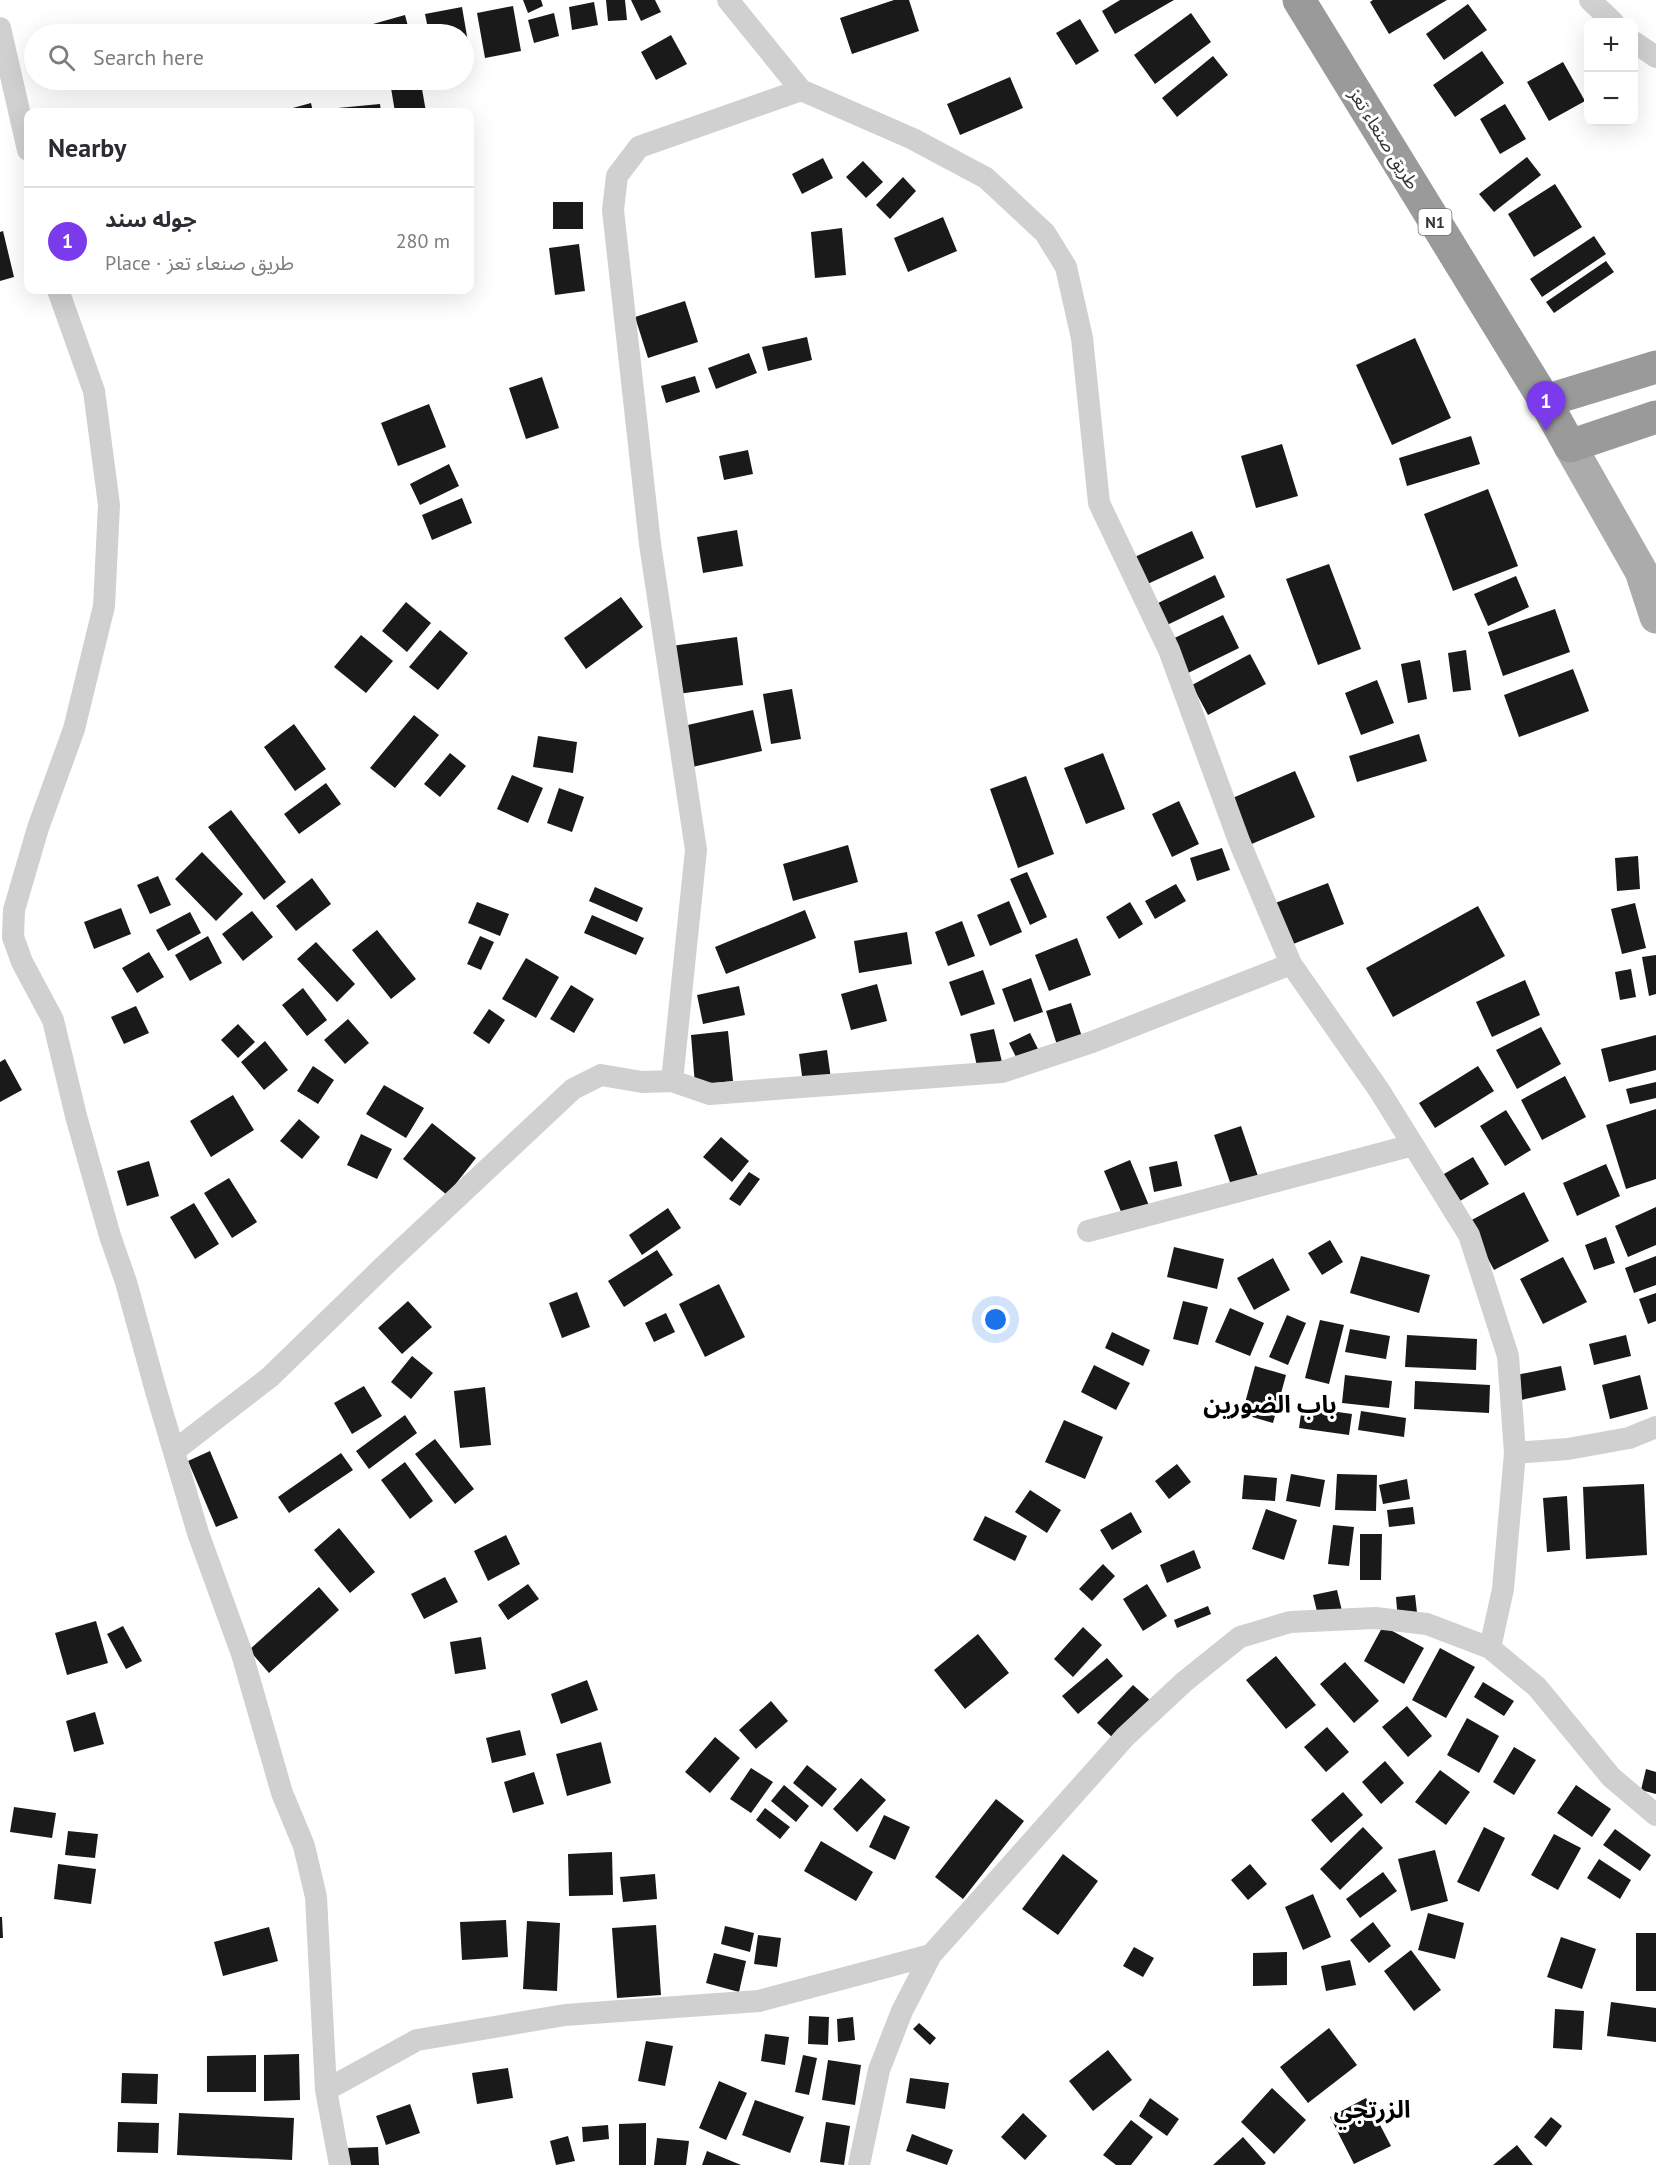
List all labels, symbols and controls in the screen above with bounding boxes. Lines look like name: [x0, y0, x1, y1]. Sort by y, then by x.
map controls: [1584, 18, 1638, 126]
button: +: [1584, 18, 1638, 72]
search box: [24, 24, 474, 90]
icon: search: [45, 41, 78, 74]
text: Search here: [93, 43, 204, 71]
button: −: [1584, 72, 1638, 126]
street label: طريق صنعاء تعز: [1344, 83, 1425, 193]
text: Nearby: [48, 131, 126, 164]
text: جوله سند: [105, 205, 197, 233]
road number: N1: [1418, 209, 1452, 235]
text: 1: [62, 228, 73, 254]
text: 280 m: [396, 228, 450, 254]
text: Place · طريق صنعاء تعز: [105, 250, 294, 276]
pin: 1: [1526, 382, 1566, 431]
your location: [981, 1305, 1010, 1334]
district label: باب الضورين: [1203, 1389, 1337, 1420]
district label: الزرتجي: [1333, 2094, 1411, 2130]

